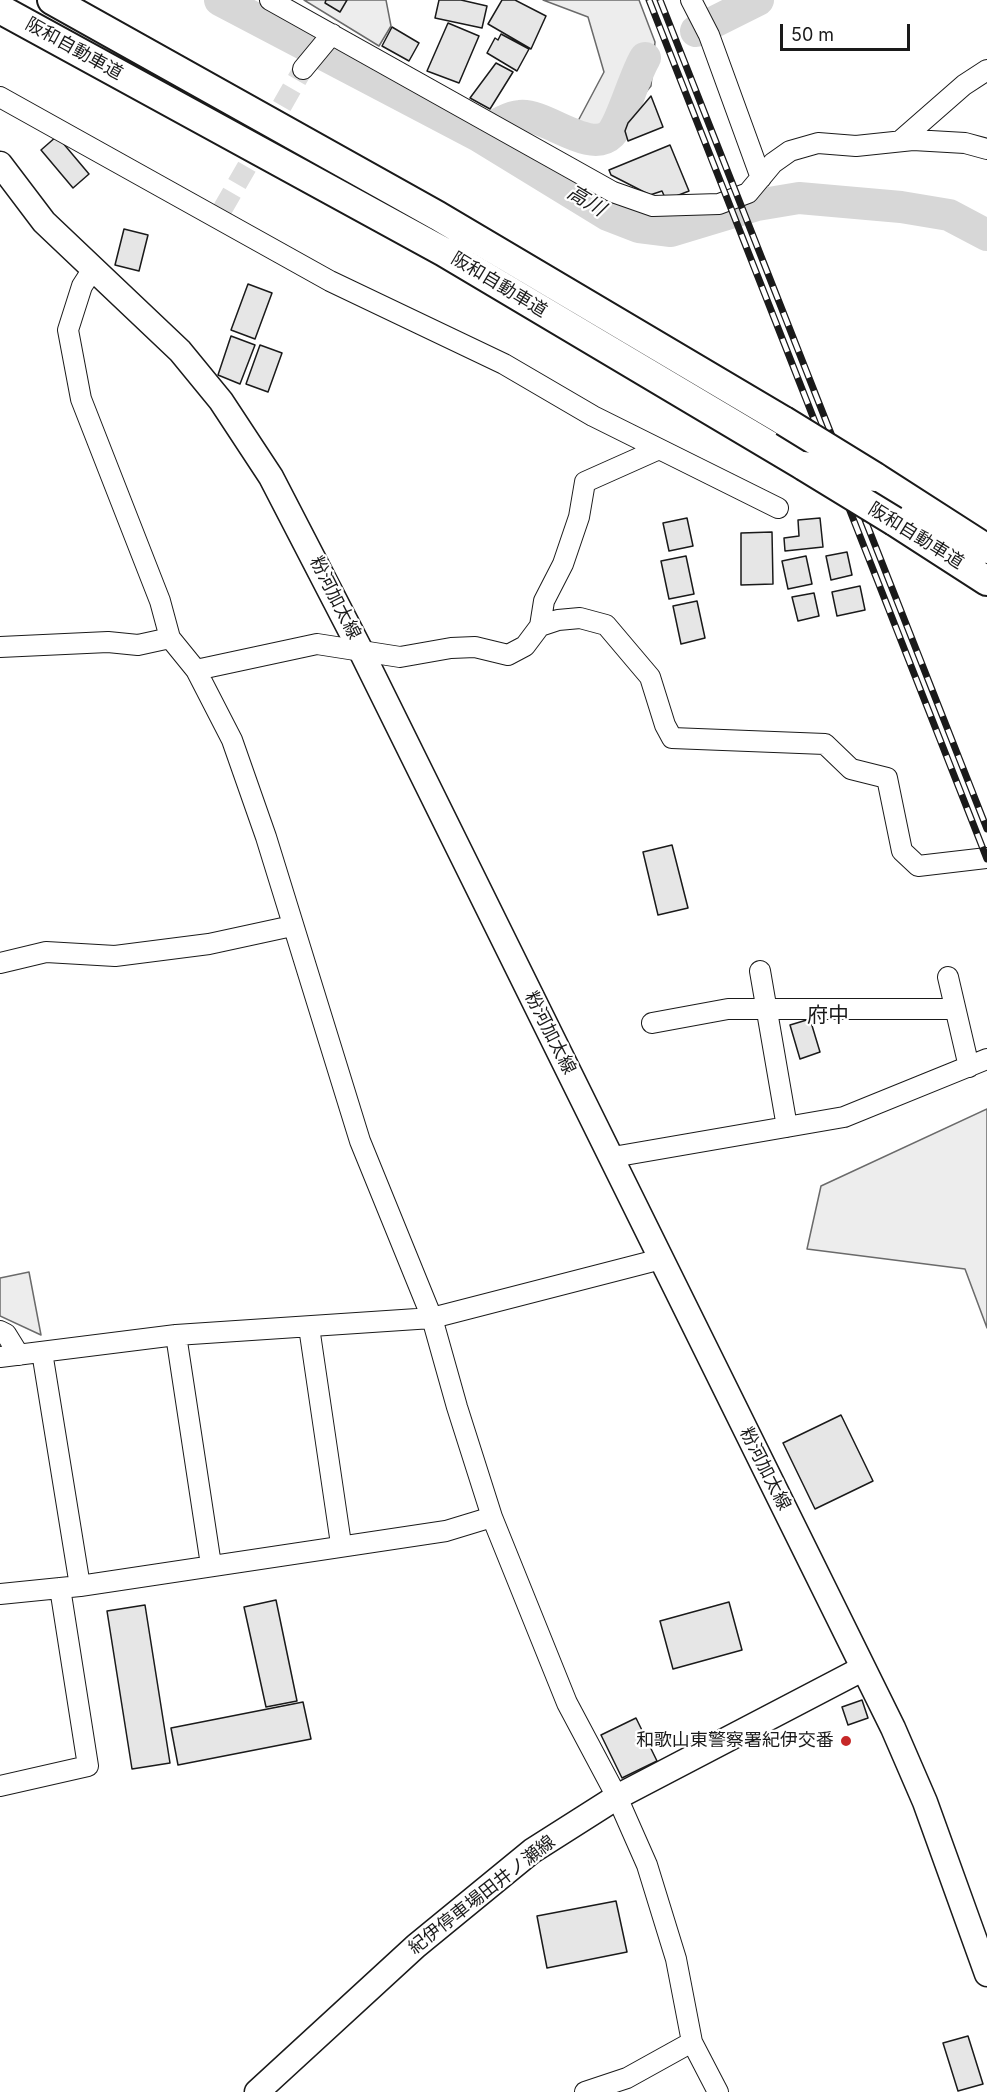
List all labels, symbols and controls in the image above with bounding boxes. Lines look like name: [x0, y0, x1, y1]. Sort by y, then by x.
scale bar: [783, 12, 914, 50]
street label: 阪和自動車道: [22, 13, 126, 85]
text: 50 m: [791, 24, 834, 45]
water label: 高川: [563, 180, 609, 222]
street label: 阪和自動車道: [447, 248, 551, 322]
street label: 阪和自動車道: [864, 498, 968, 574]
street label: 粉河加太線: [305, 553, 365, 643]
street label: 粉河加太線: [520, 988, 580, 1078]
district label: 府中: [807, 1003, 849, 1029]
street label: 粉河加太線: [735, 1424, 795, 1514]
place label: 和歌山東警察署紀伊交番: [636, 1730, 834, 1752]
marker: 和歌山東警察署紀伊交番: [839, 1734, 853, 1748]
street label: 紀伊停車場田井ノ瀬線: [404, 1831, 560, 1959]

